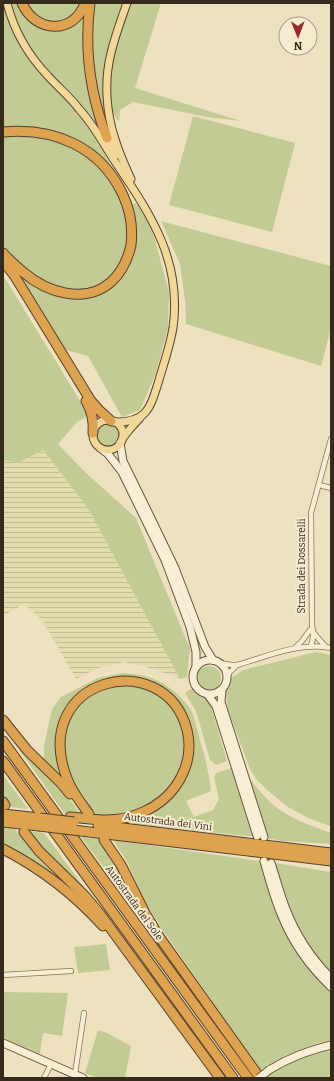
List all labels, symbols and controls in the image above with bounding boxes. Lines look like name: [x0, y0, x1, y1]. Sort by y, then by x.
north arrow: [278, 16, 318, 56]
text: N: [293, 39, 303, 52]
street label: Strada dei Dossarelli: [296, 518, 308, 614]
street label: Autostrada dei Vini: [123, 811, 213, 833]
street label: Autostrada del Sole: [103, 863, 165, 943]

